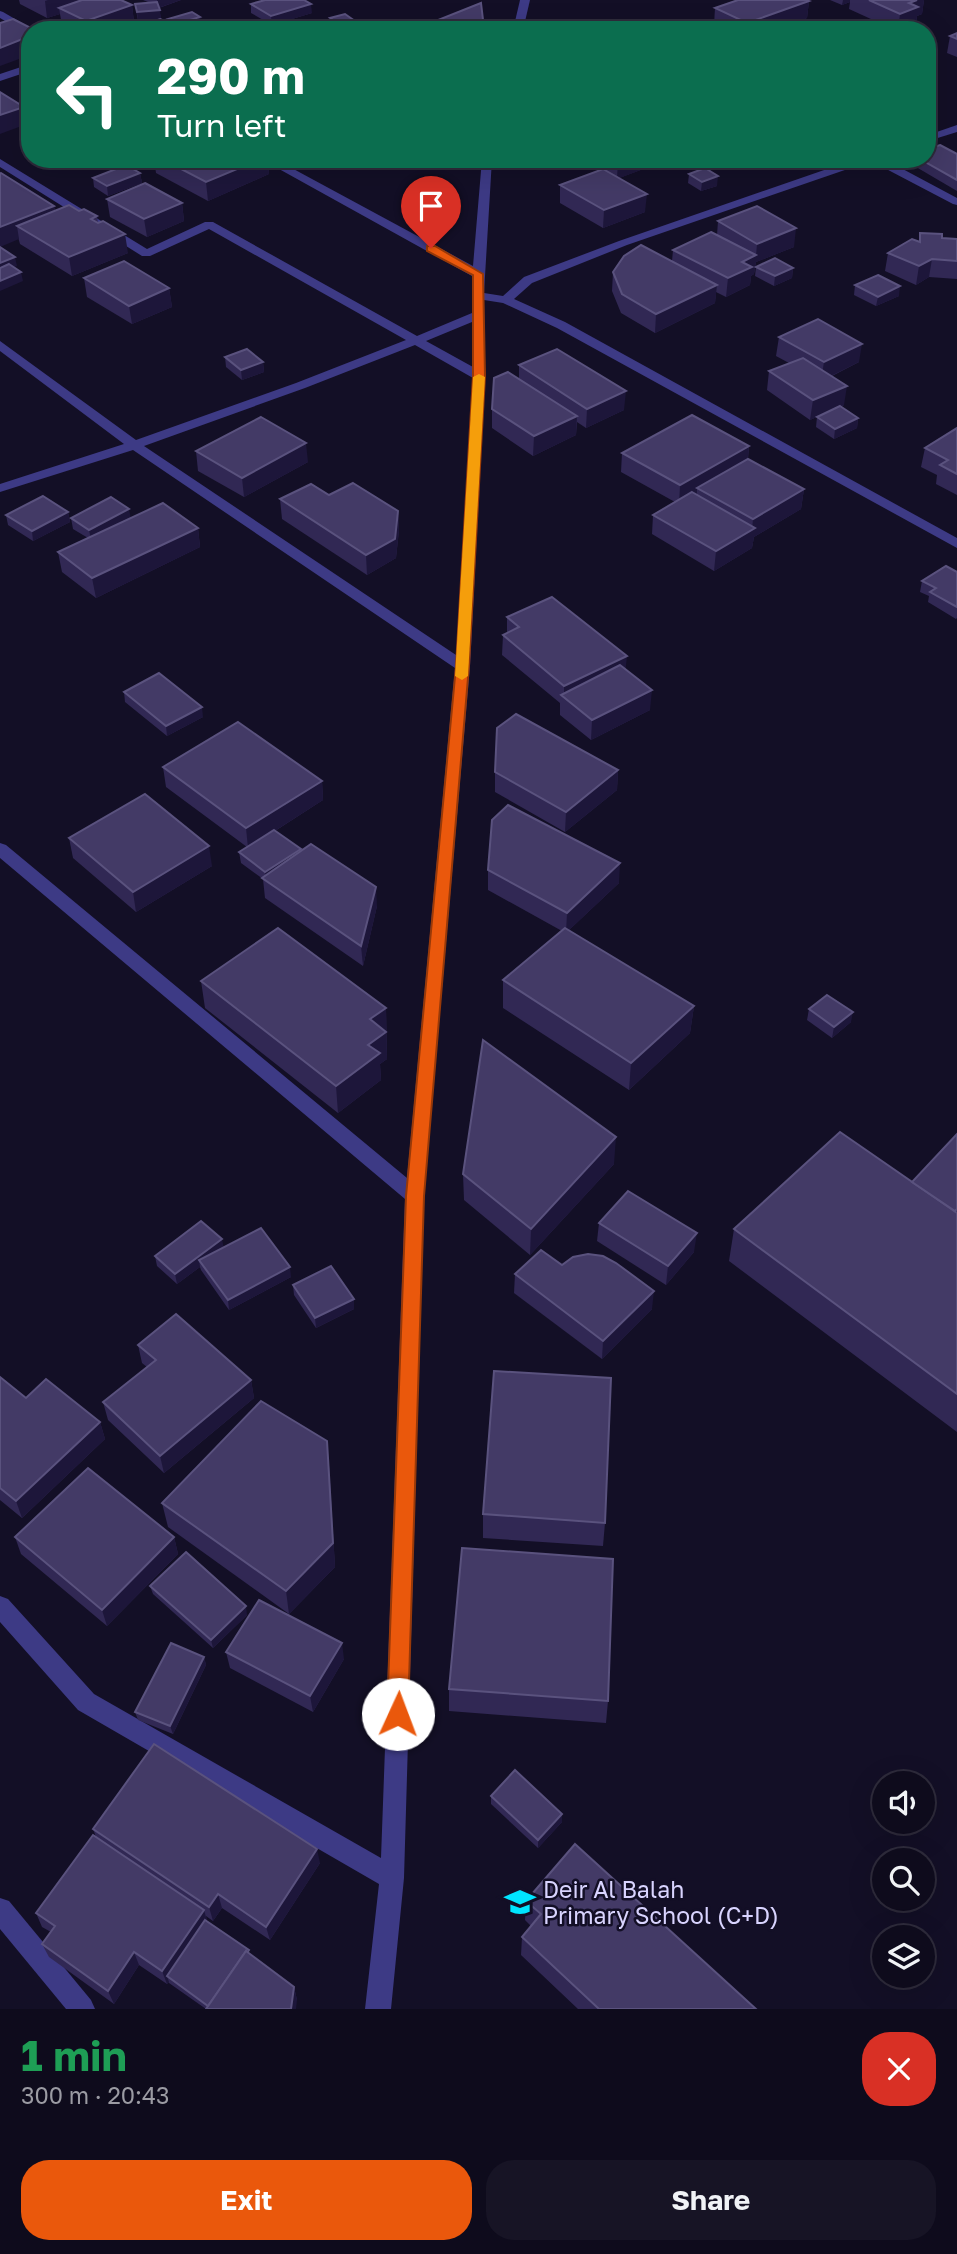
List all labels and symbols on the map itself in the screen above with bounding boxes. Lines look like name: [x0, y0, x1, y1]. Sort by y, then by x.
pin: [401, 176, 461, 248]
position arrow: [361, 1677, 435, 1751]
place label: Deir Al Balah Primary School (C+D): [543, 1875, 779, 1929]
school or university icon: Deir Al Balah Primary School (C+D): [503, 1885, 537, 1919]

